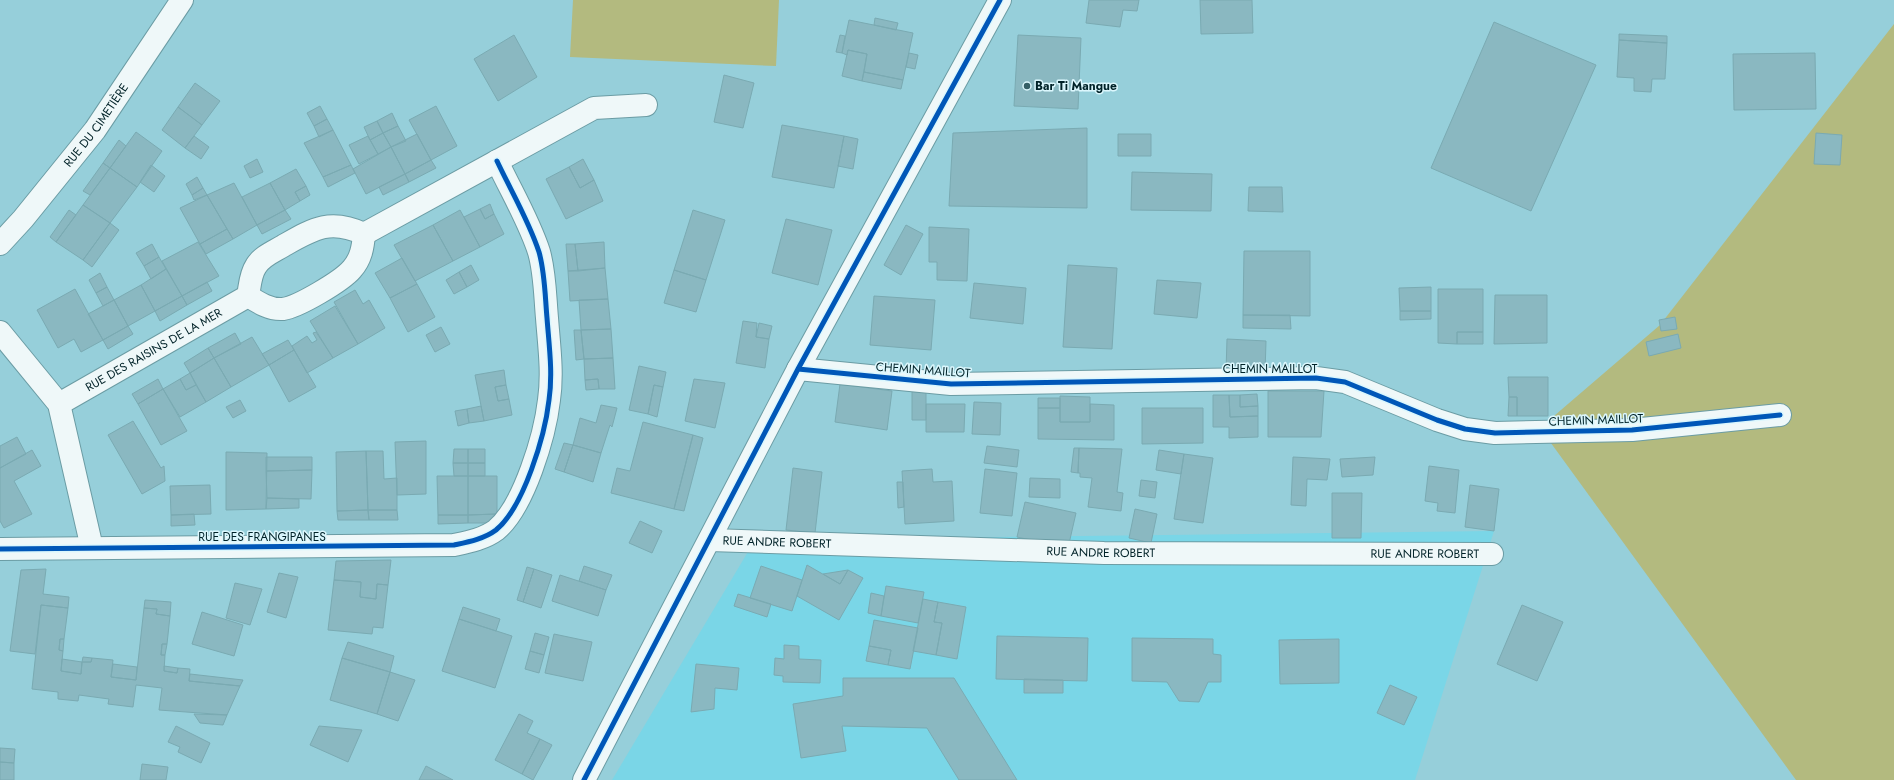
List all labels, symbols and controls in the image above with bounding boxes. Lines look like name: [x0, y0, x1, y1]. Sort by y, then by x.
place label: Bar Ti Mangue: [1035, 77, 1117, 95]
street label: RUE DU CIMETIÈRE: [59, 80, 133, 171]
marker: Bar Ti Mangue: [1022, 81, 1032, 91]
street label: RUE DES RAISINS DE LA MER: [82, 304, 226, 396]
street label: CHEMIN MAILLOT: [875, 358, 971, 382]
street label: CHEMIN MAILLOT: [1223, 360, 1318, 378]
street label: CHEMIN MAILLOT: [1548, 409, 1644, 431]
street label: RUE DES FRANGIPANES: [198, 528, 326, 546]
street label: RUE ANDRE ROBERT: [722, 531, 832, 553]
street label: RUE ANDRE ROBERT: [1046, 542, 1156, 562]
street label: RUE ANDRE ROBERT: [1370, 545, 1480, 563]

